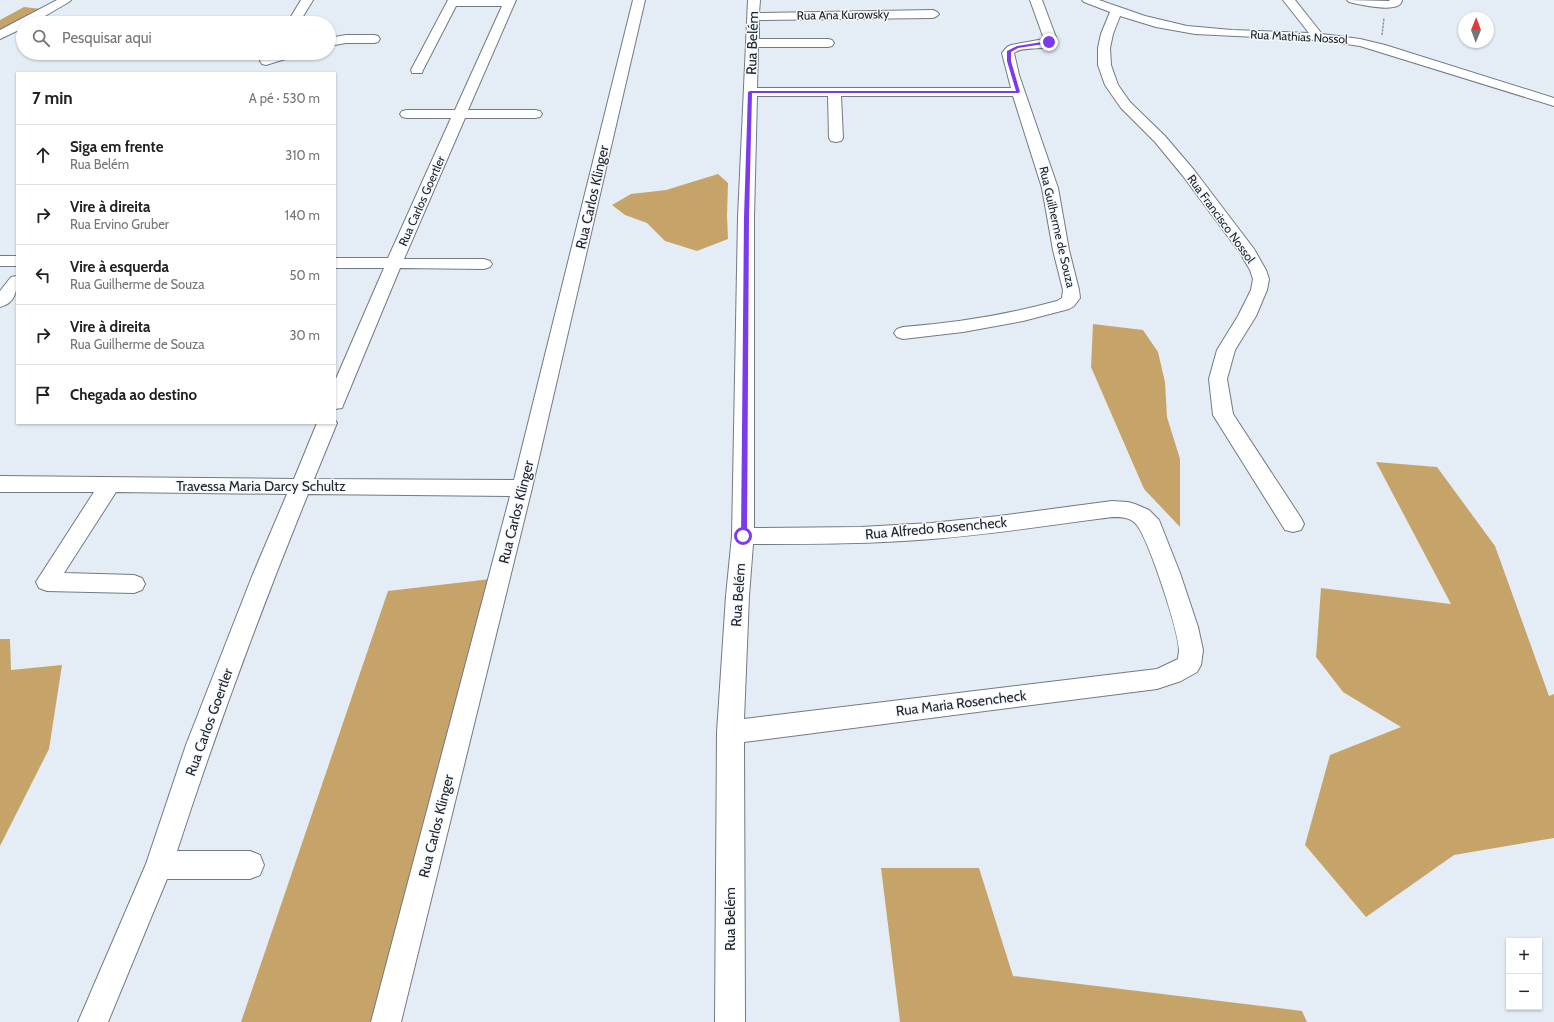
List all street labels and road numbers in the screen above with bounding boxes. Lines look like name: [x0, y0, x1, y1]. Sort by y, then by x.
street label: Rua Ana Kurowsky: [797, 6, 889, 23]
street label: Rua Belém: [742, 11, 762, 75]
street label: Rua Mathias Nossol: [1250, 26, 1348, 47]
street label: Rua Carlos Klinger: [571, 143, 613, 251]
street label: Rua Carlos Goertler: [395, 153, 448, 248]
street label: Rua Guilherme de Souza: [1036, 165, 1079, 289]
street label: Rua Francisco Nossol: [1184, 172, 1259, 266]
street label: Rua Carlos Klinger: [494, 458, 538, 565]
street label: Travessa Maria Darcy Schultz: [176, 477, 346, 495]
street label: Rua Alfredo Rosencheck: [864, 513, 1008, 543]
street label: Rua Belém: [727, 563, 749, 627]
street label: Rua Carlos Goertler: [181, 665, 237, 778]
street label: Rua Maria Rosencheck: [895, 686, 1028, 720]
street label: Rua Carlos Klinger: [414, 772, 458, 879]
street label: Rua Belém: [721, 887, 739, 951]

